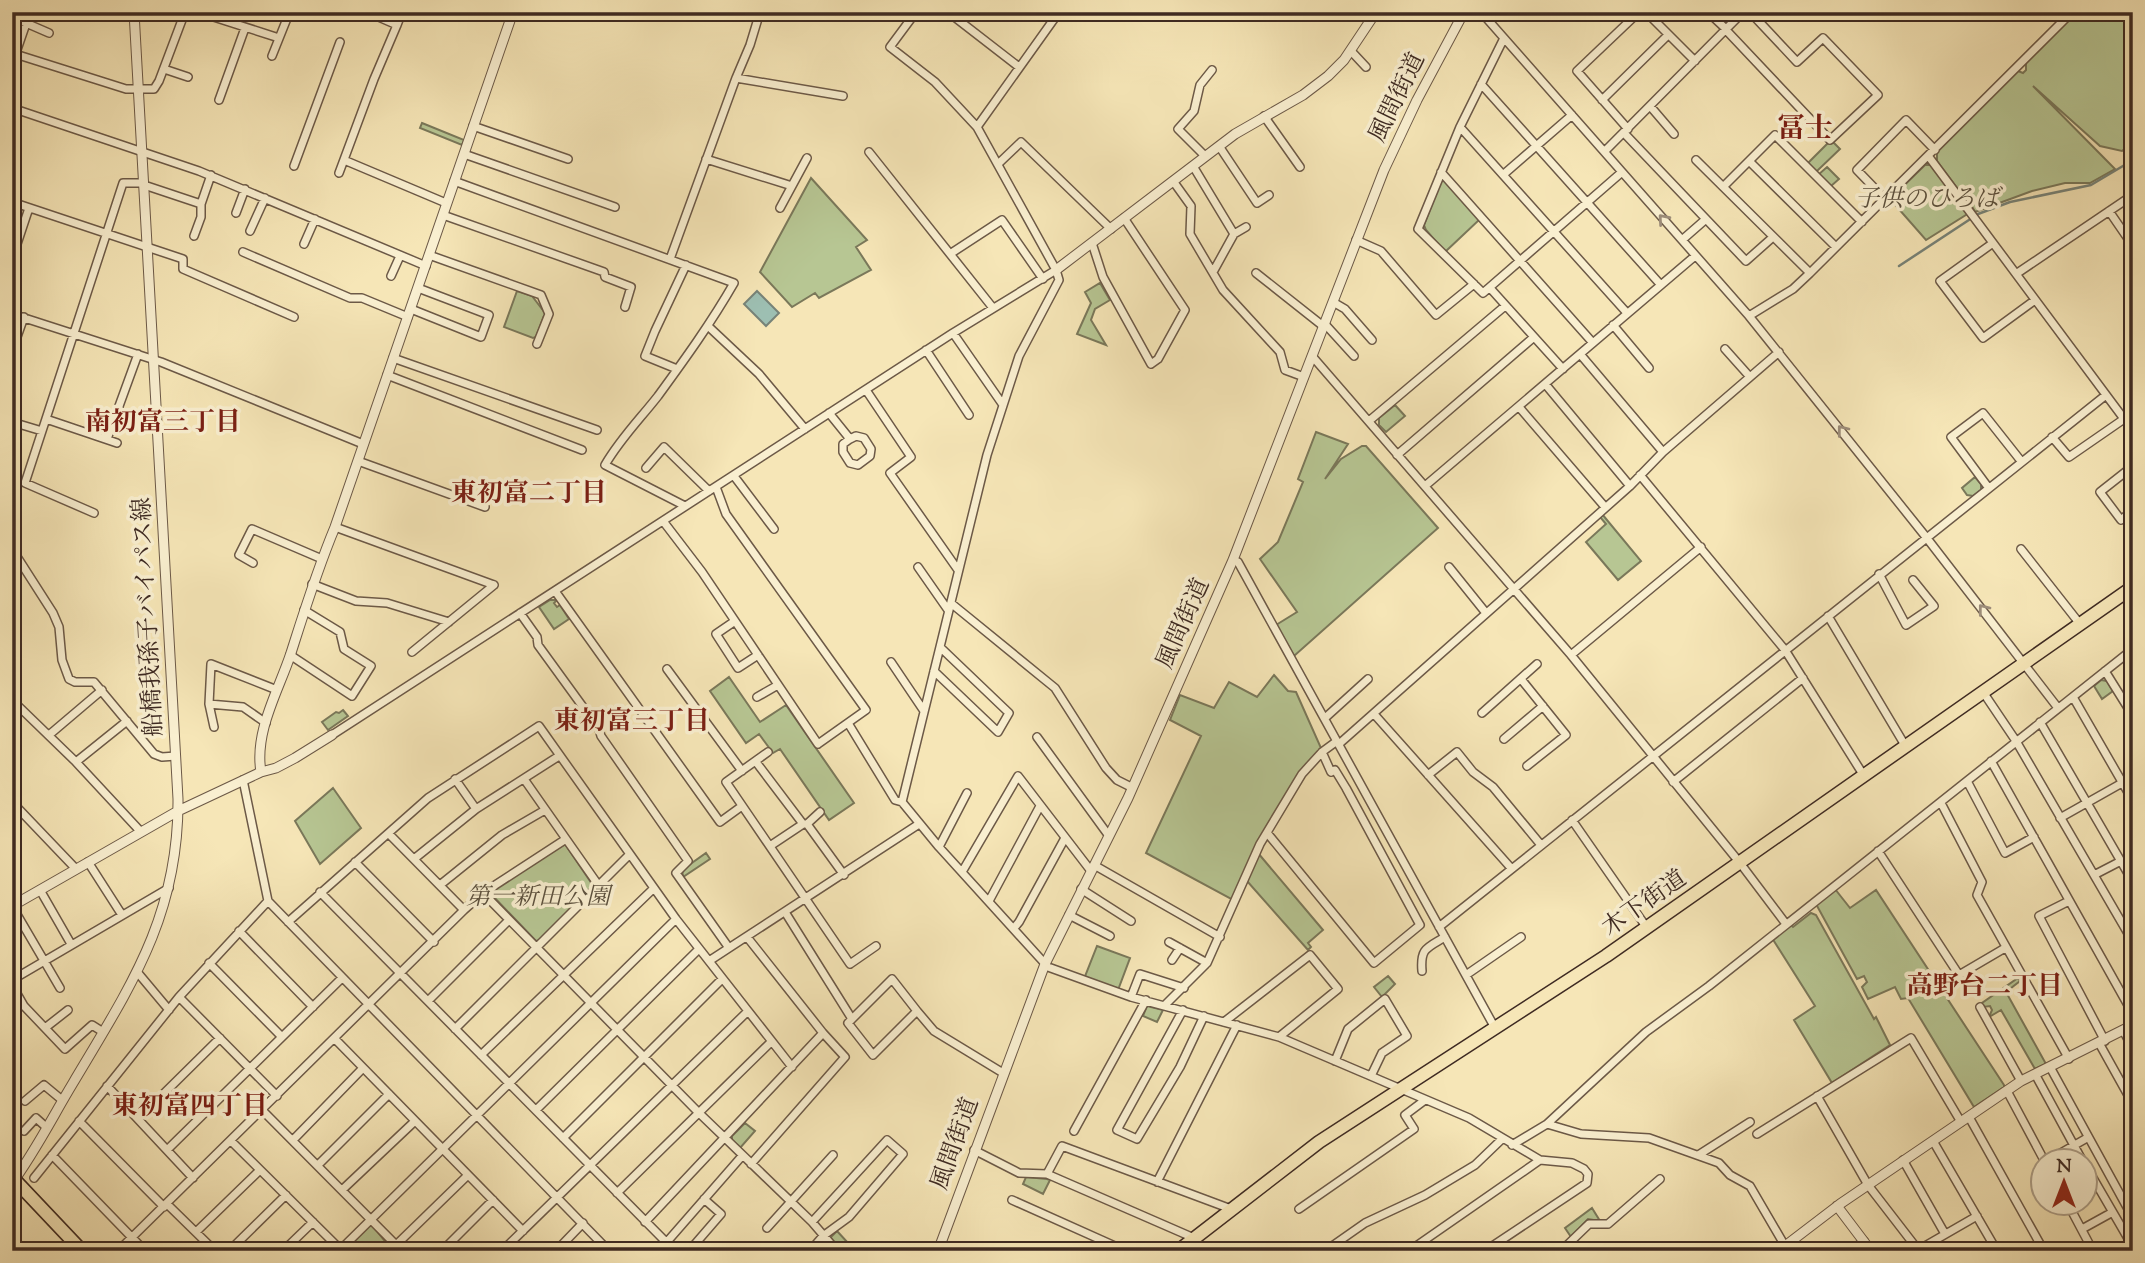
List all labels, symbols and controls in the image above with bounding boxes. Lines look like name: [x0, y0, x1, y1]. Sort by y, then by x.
street label: 風間街道: [1362, 47, 1434, 149]
district label: 冨士: [1777, 110, 1833, 150]
park label: 子供のひろば: [1855, 183, 2004, 217]
one-way arrow: [1659, 215, 1671, 228]
district label: 南初富三丁目: [85, 405, 241, 442]
one-way arrow: [1838, 426, 1850, 439]
district label: 東初富二丁目: [451, 476, 607, 513]
street label: 船橋我孫子バイパス線: [126, 497, 172, 737]
street label: 風間街道: [1149, 573, 1219, 675]
one-way arrow: [1978, 605, 1991, 617]
district label: 東初富三丁目: [554, 704, 710, 741]
street label: 木下街道: [1596, 863, 1694, 945]
park label: 第一新田公園: [466, 881, 614, 915]
district label: 高野台二丁目: [1907, 969, 2063, 1006]
district label: 東初富四丁目: [112, 1089, 268, 1126]
street label: 風間街道: [924, 1093, 988, 1195]
north arrow: [2030, 1148, 2100, 1218]
text: N: [2056, 1154, 2072, 1181]

